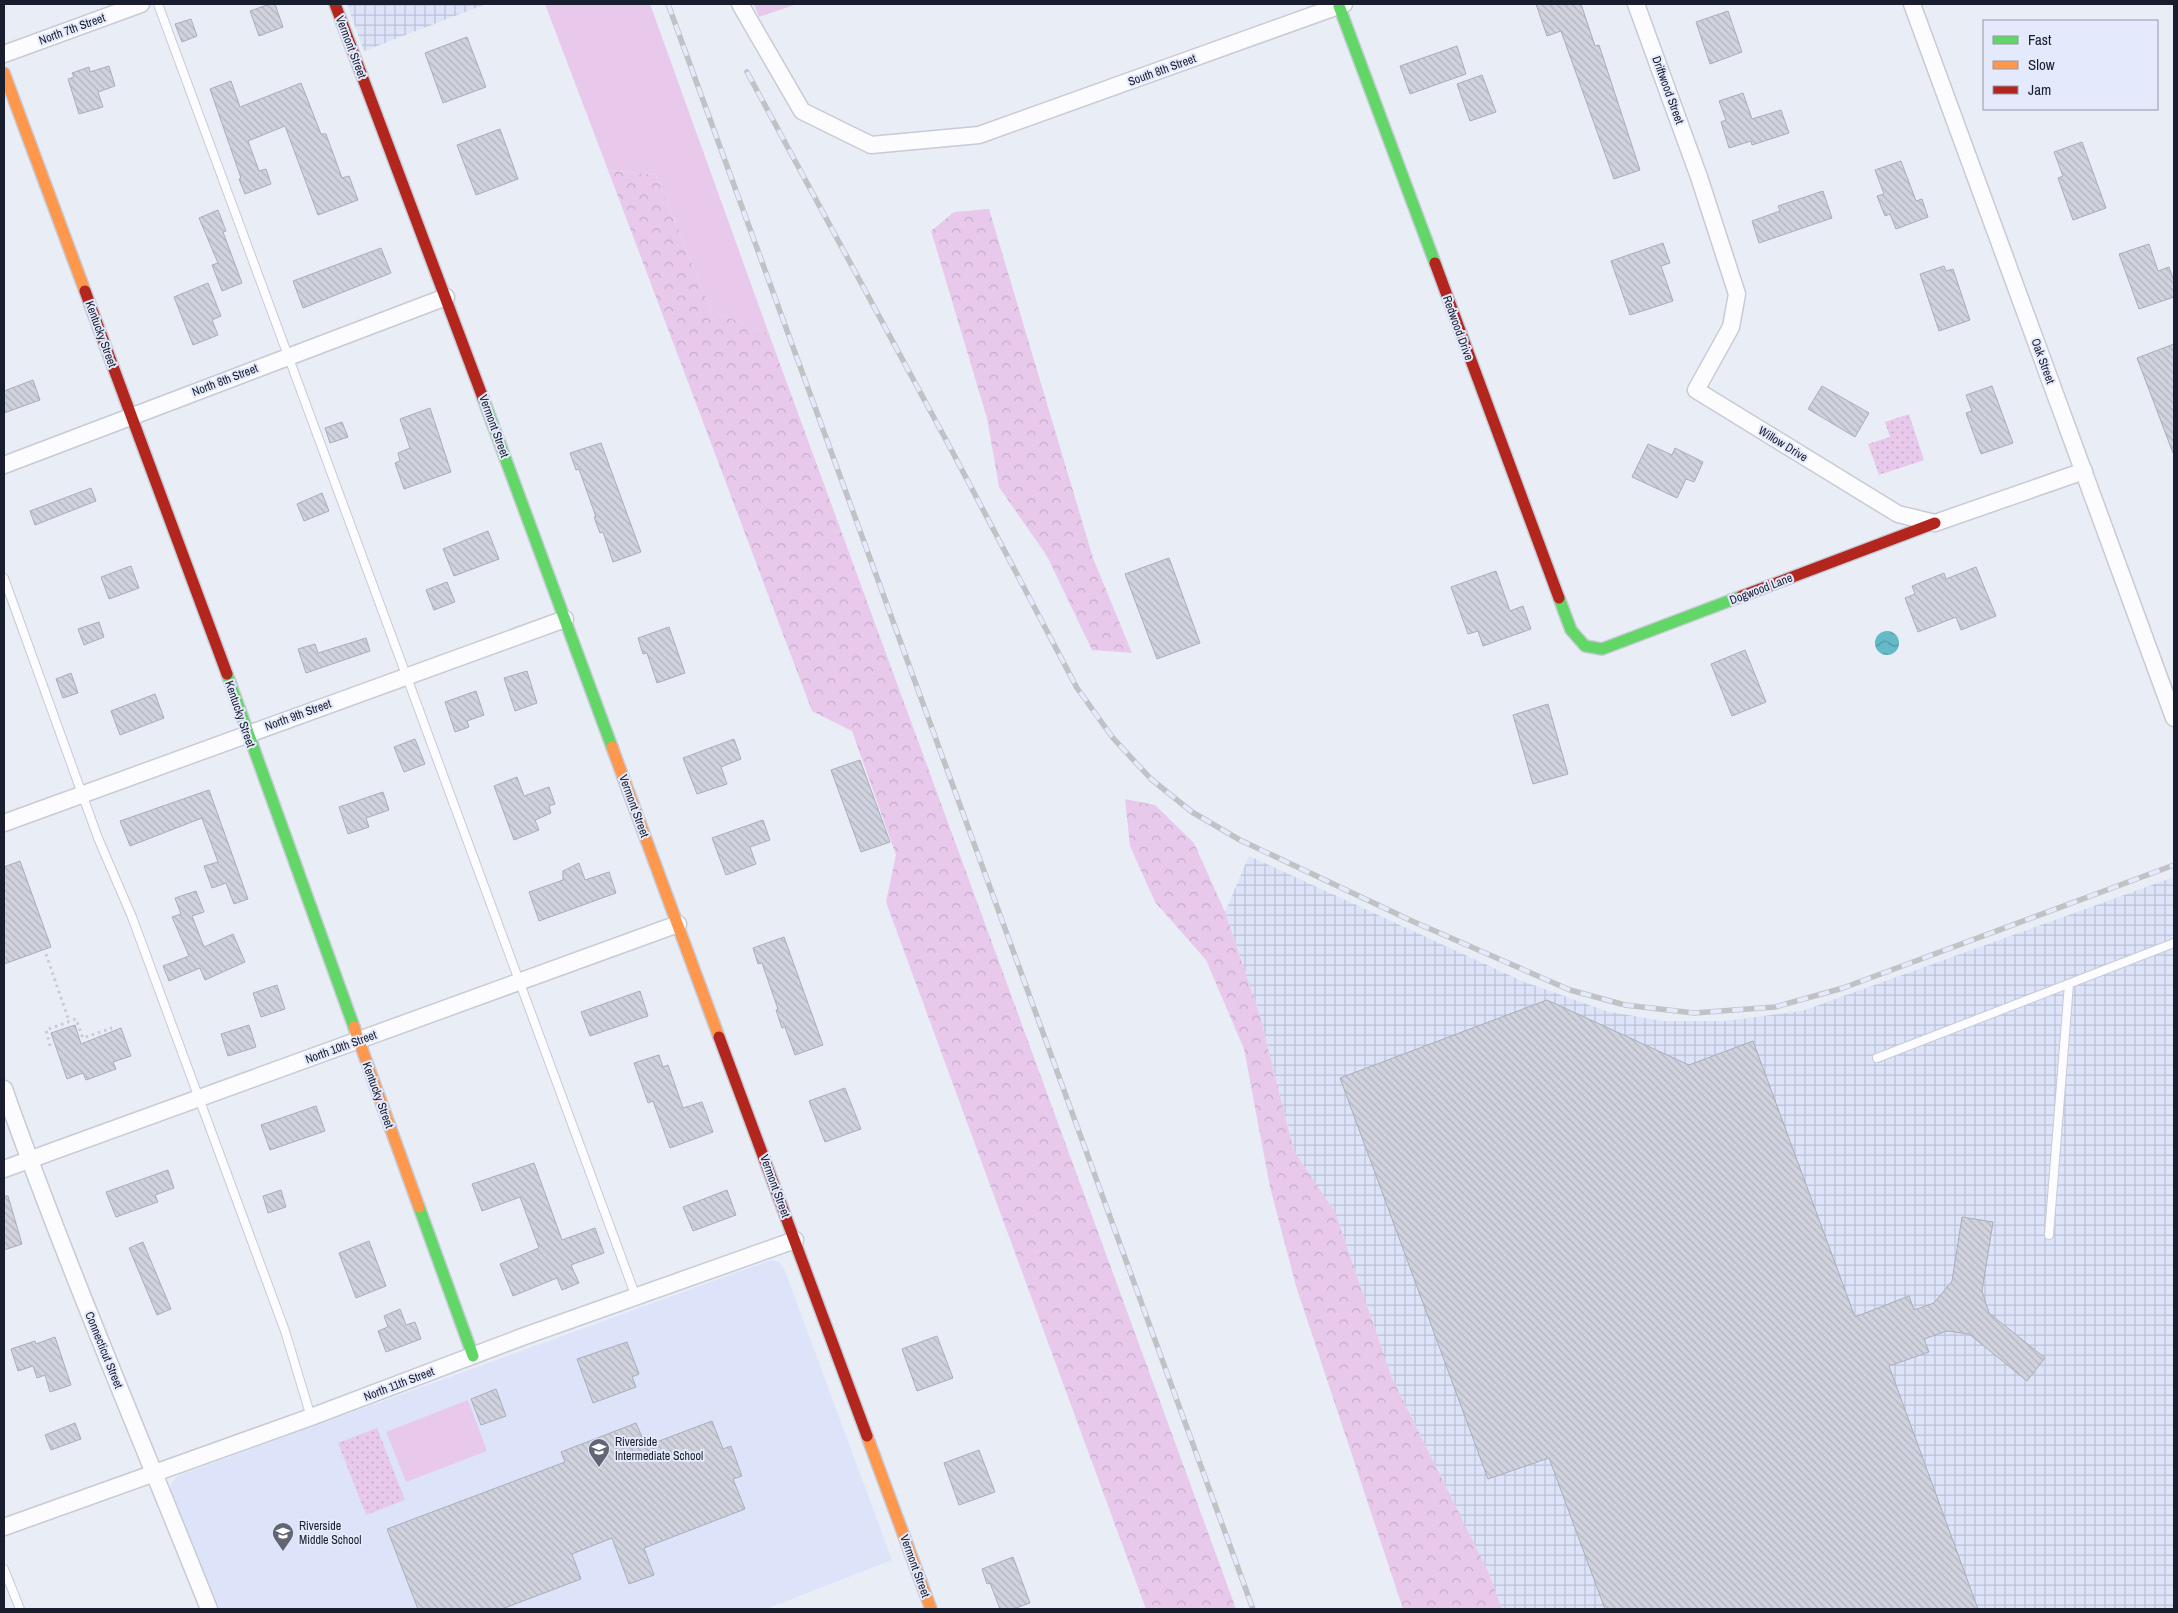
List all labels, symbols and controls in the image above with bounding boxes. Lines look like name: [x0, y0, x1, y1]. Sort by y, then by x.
street label: North 7th Street: [37, 10, 108, 48]
street label: Vermont Street: [332, 13, 370, 81]
legend: [1983, 20, 2158, 110]
text: Fast: [2028, 29, 2052, 50]
street label: South 8th Street: [1126, 50, 1198, 90]
street label: Driftwood Street: [1648, 54, 1688, 126]
text: Slow: [2028, 54, 2055, 75]
text: Jam: [2028, 79, 2051, 100]
street label: Redwood Drive: [1439, 293, 1477, 363]
street label: Kentucky Street: [82, 299, 120, 370]
street label: Oak Street: [2027, 336, 2059, 386]
street label: North 8th Street: [190, 360, 261, 400]
street label: Vermont Street: [475, 392, 513, 460]
street label: Willow Drive: [1755, 423, 1811, 465]
street label: Dogwood Lane: [1727, 570, 1795, 608]
street label: Kentucky Street: [221, 679, 259, 750]
street label: North 9th Street: [263, 696, 334, 734]
street label: Vermont Street: [615, 772, 653, 840]
street label: North 10th Street: [303, 1027, 379, 1067]
street label: Kentucky Street: [359, 1060, 397, 1131]
street label: Vermont Street: [756, 1152, 794, 1220]
street label: Connecticut Street: [81, 1309, 127, 1391]
street label: North 11th Street: [361, 1363, 437, 1405]
place label: Riverside Intermediate School: [615, 1434, 703, 1464]
school or university icon: Riverside Intermediate School: [587, 1437, 611, 1468]
place label: Riverside Middle School: [299, 1518, 361, 1548]
school or university icon: Riverside Middle School: [271, 1521, 295, 1552]
street label: Vermont Street: [896, 1532, 934, 1600]

